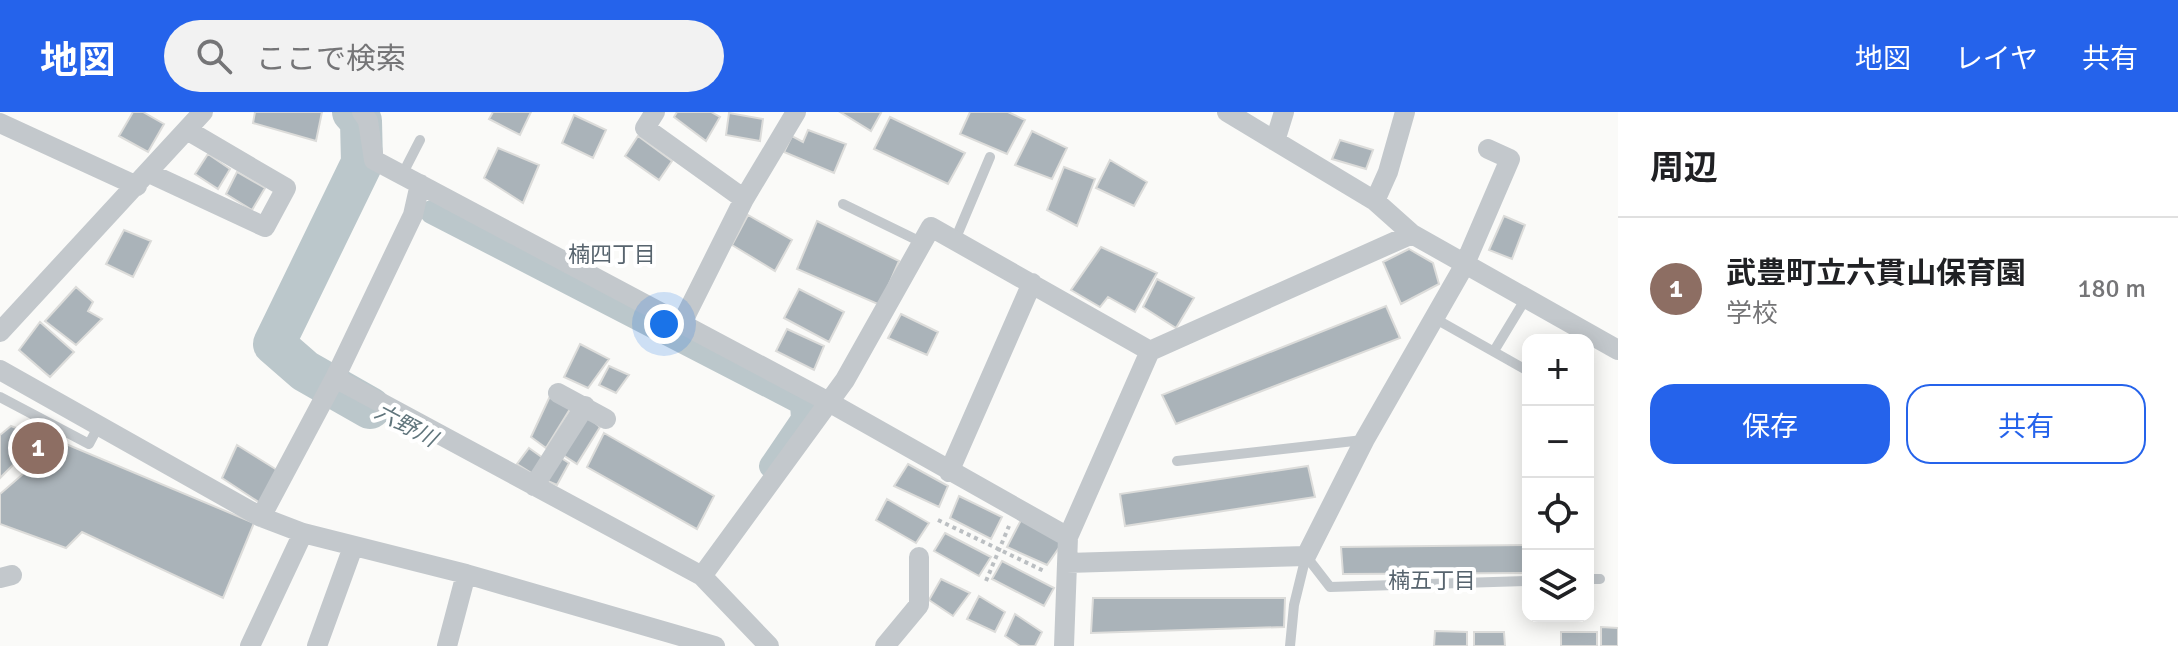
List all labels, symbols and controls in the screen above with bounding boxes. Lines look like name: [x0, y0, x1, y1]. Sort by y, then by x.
search box: [164, 20, 724, 92]
icon: search: [192, 34, 236, 78]
text: 地図: [40, 37, 116, 84]
text: ここで検索: [256, 41, 406, 78]
text: 地図: [1855, 42, 1911, 76]
text: レイヤ: [1955, 42, 2038, 76]
text: 共有: [2082, 42, 2138, 76]
text: 周辺: [1650, 147, 1718, 189]
district label: 楠四丁目: [568, 241, 656, 268]
text: 武豊町立六貫山保育園: [1726, 255, 2026, 292]
text: 1: [1669, 273, 1683, 305]
text: 180 m: [2077, 273, 2146, 305]
text: 学校: [1726, 298, 1778, 330]
your location: [644, 304, 684, 344]
map controls: [1522, 334, 1594, 622]
button: +: [1522, 334, 1594, 406]
button: 保存: [1650, 384, 1890, 464]
button: 共有: [1906, 384, 2146, 464]
water label: 六野川: [371, 398, 443, 453]
button: −: [1522, 406, 1594, 478]
pin: 1: [12, 418, 64, 478]
button: locate: [1522, 478, 1594, 550]
button: layers: [1522, 550, 1594, 622]
district label: 楠五丁目: [1388, 567, 1476, 594]

